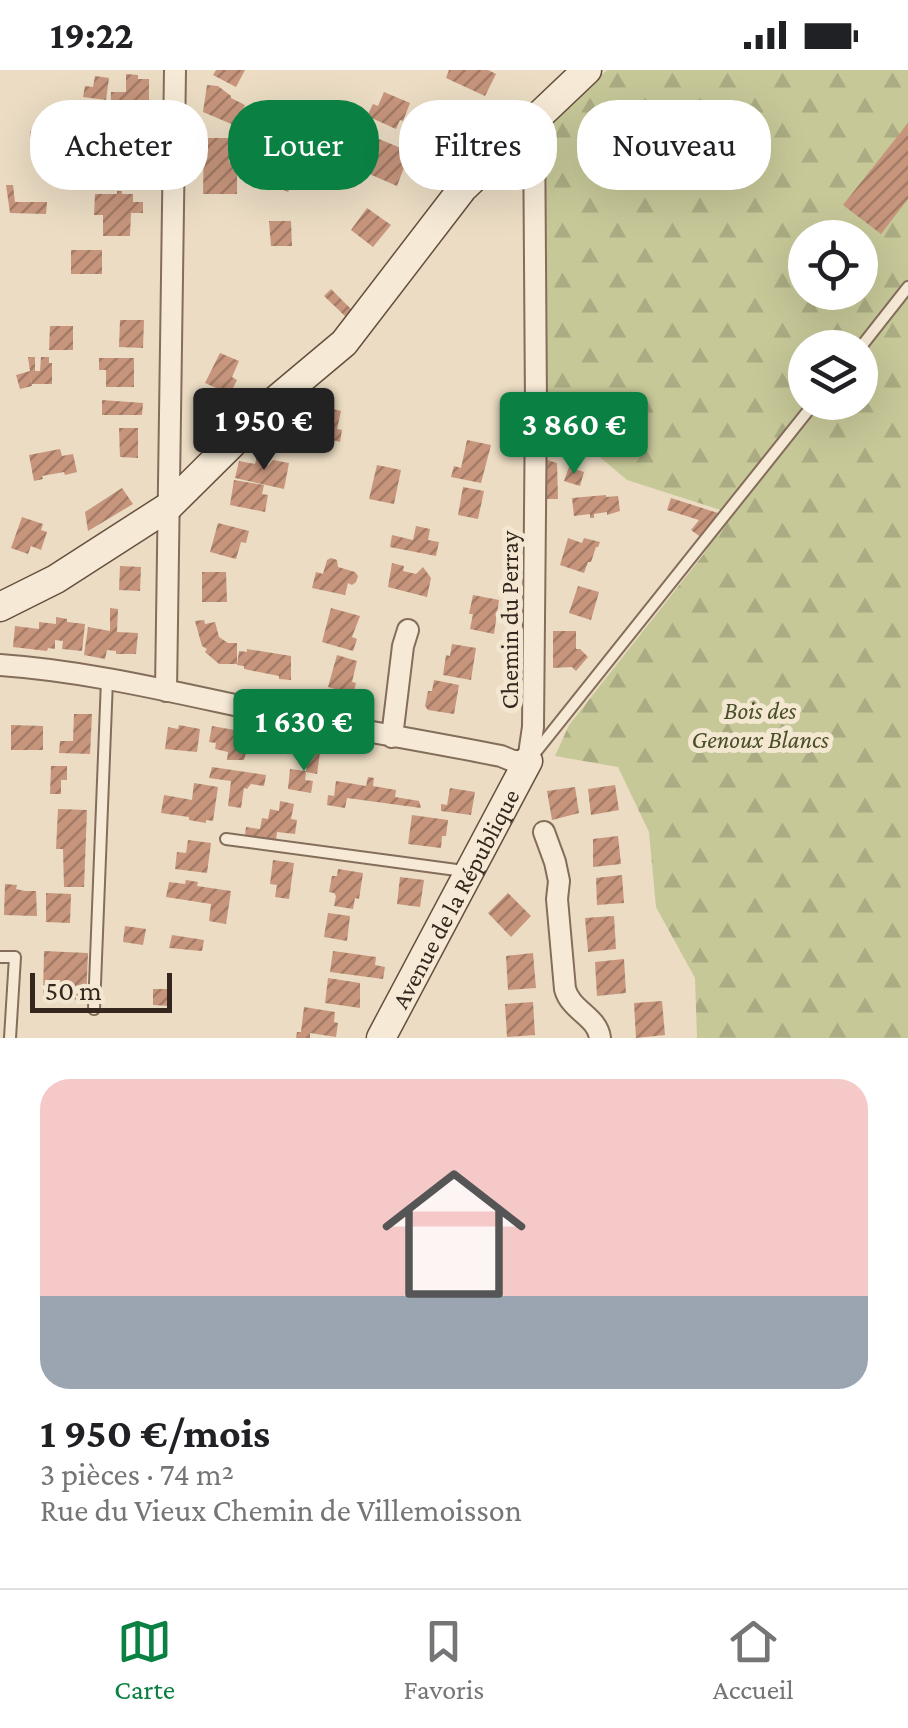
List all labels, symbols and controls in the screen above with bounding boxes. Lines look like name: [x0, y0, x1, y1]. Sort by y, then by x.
text: 19:22: [50, 14, 134, 56]
chip: Acheter: [30, 100, 208, 190]
chip: Louer: [228, 100, 379, 190]
chip: Filtres: [399, 100, 557, 190]
chip: Nouveau: [577, 100, 771, 190]
map controls: [788, 220, 878, 420]
button: locate: [788, 220, 878, 310]
button: layers: [788, 330, 878, 420]
pin: 1 950 €: [172, 388, 356, 473]
pin: 3 860 €: [482, 392, 666, 477]
text: 1 950 €: [215, 402, 313, 438]
text: 3 860 €: [522, 406, 626, 442]
street label: Chemin du Perray: [496, 530, 524, 709]
pin: 1 630 €: [212, 689, 396, 774]
park label: Bois des Genoux Blancs: [691, 697, 829, 753]
text: 1 630 €: [255, 703, 353, 739]
street label: Avenue de la République: [386, 784, 524, 1013]
scale bar: [30, 968, 172, 1013]
text: 50 m: [45, 975, 102, 1006]
icon: home: [364, 1144, 544, 1324]
text: 1 950 €/mois: [40, 1409, 270, 1456]
text: 3 pièces · 74 m²: [40, 1456, 234, 1492]
text: Rue du Vieux Chemin de Villemoisson: [40, 1492, 522, 1528]
tab: Carte: [114, 1614, 175, 1705]
tab: Favoris: [403, 1614, 484, 1705]
tab: Accueil: [713, 1614, 794, 1705]

